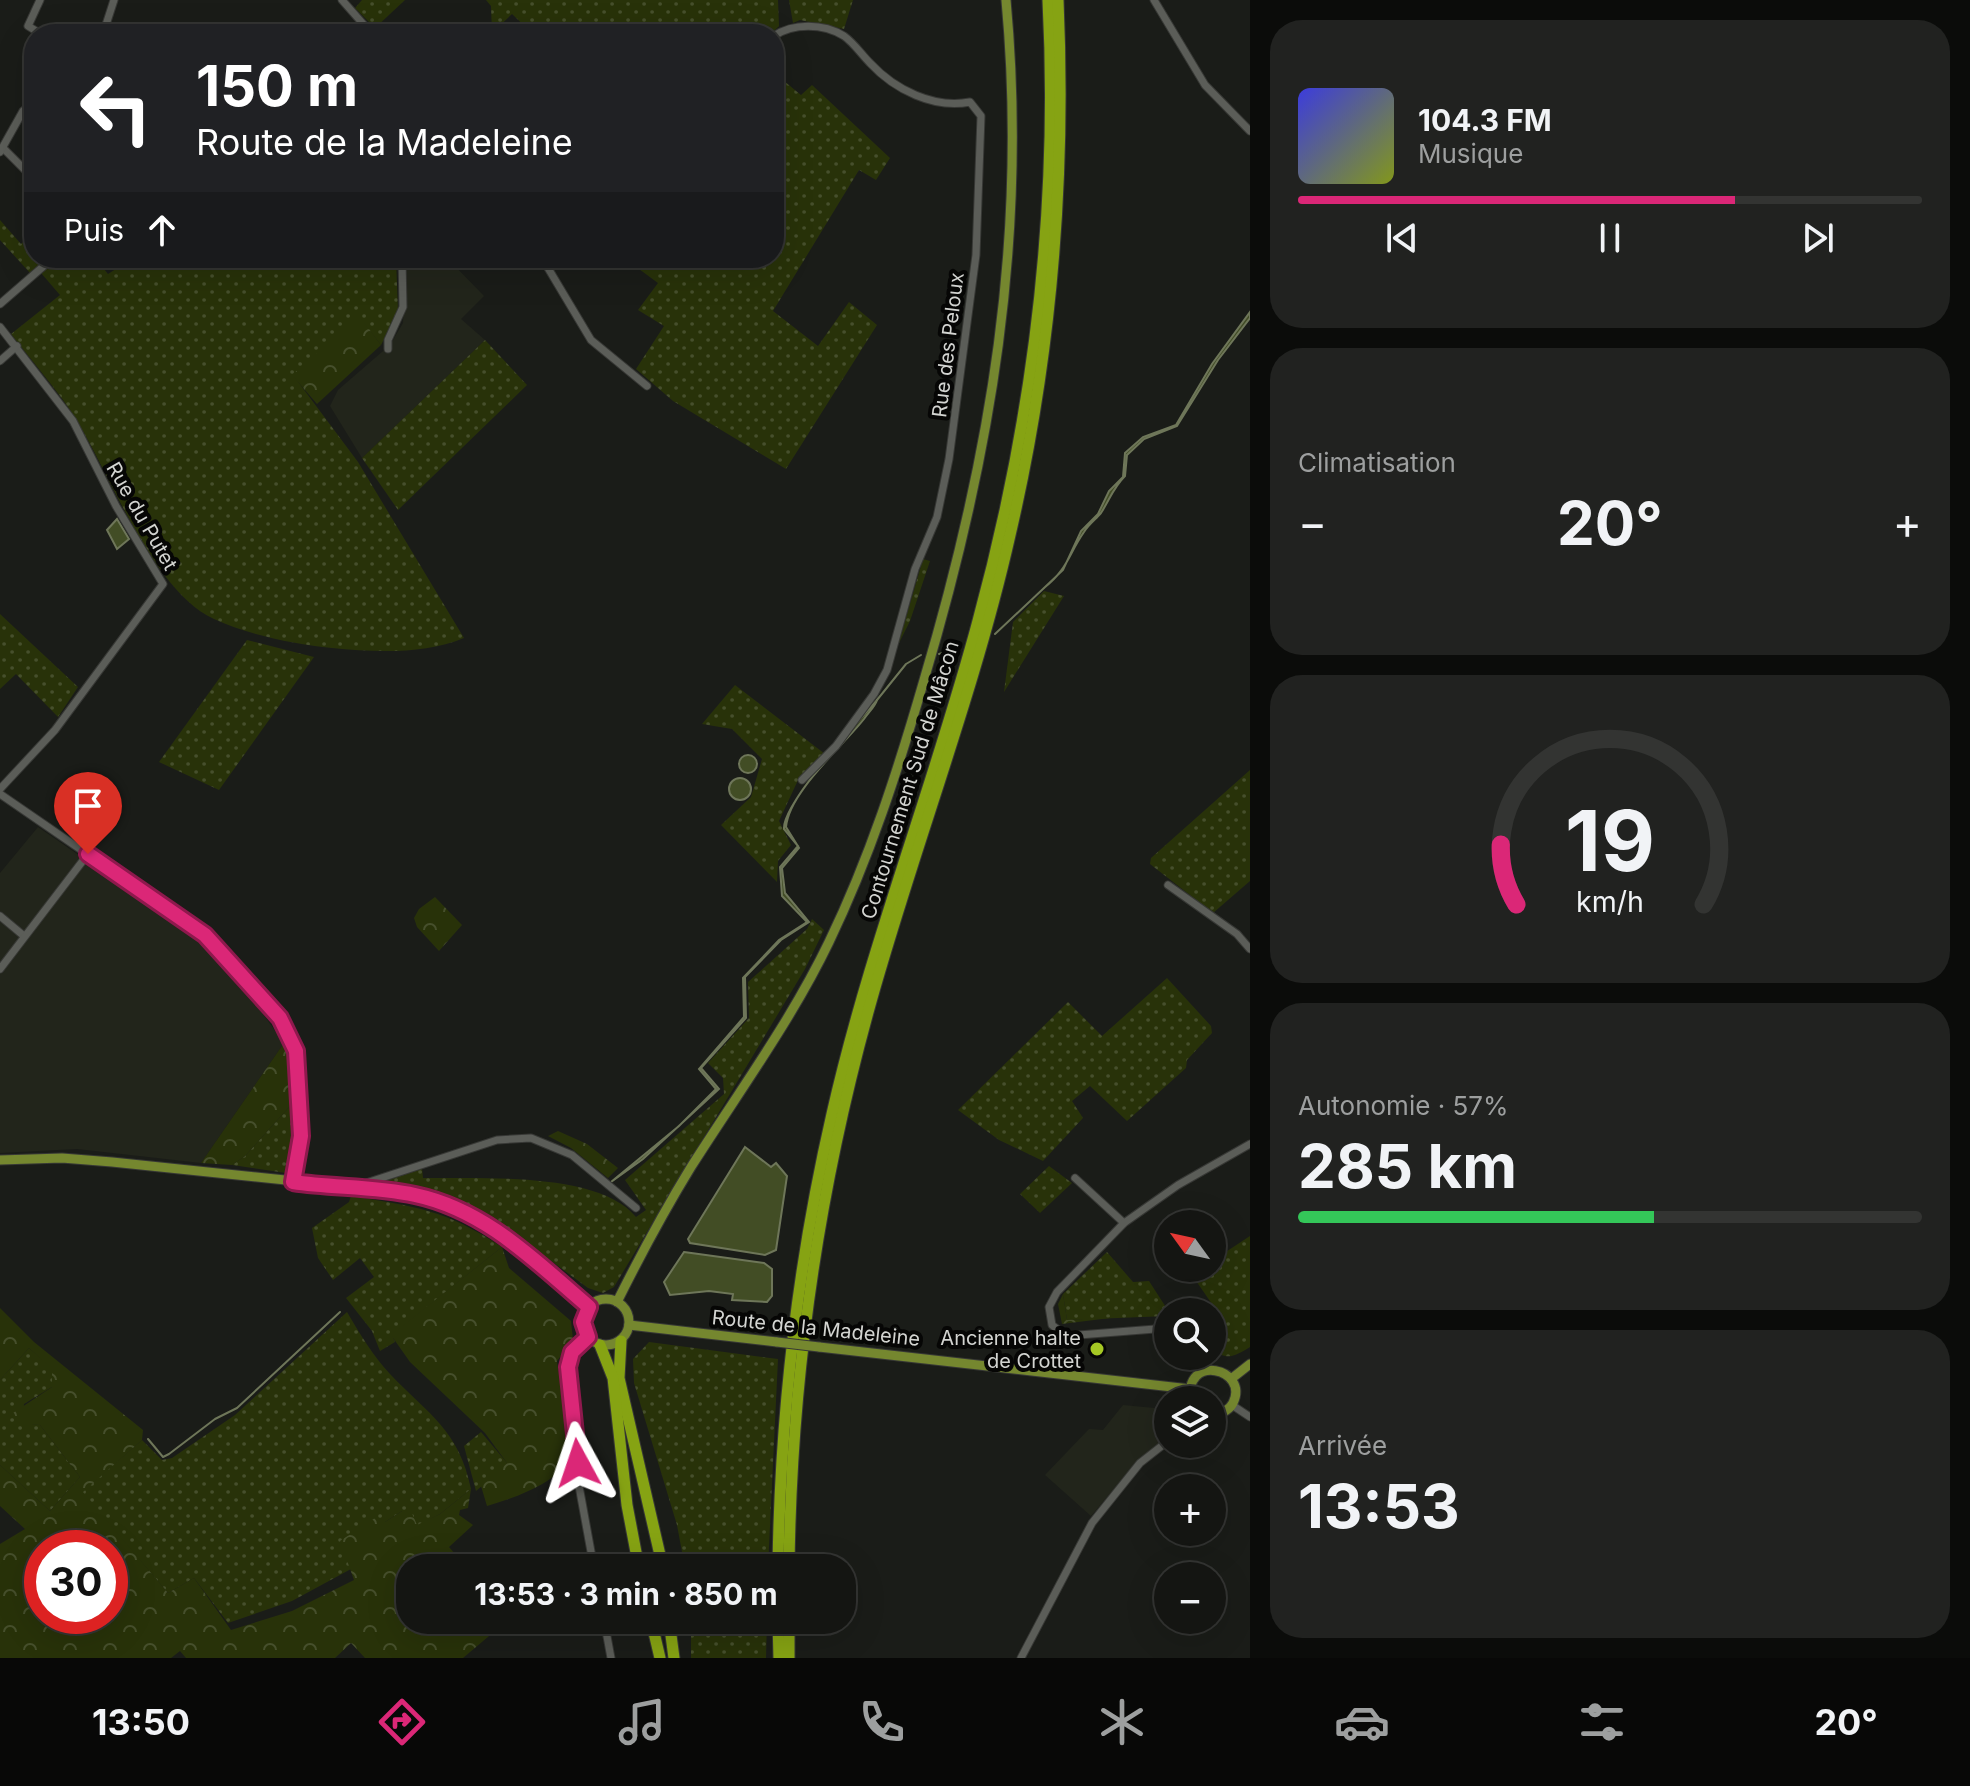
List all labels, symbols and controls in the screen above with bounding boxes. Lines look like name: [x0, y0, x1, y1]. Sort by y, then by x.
text: 150 m: [196, 52, 358, 120]
icon: left: [64, 56, 168, 160]
text: 104.3 FM: [1418, 102, 1552, 138]
text: Route de la Madeleine: [196, 120, 573, 164]
text: Musique: [1418, 138, 1523, 169]
icon: ahead: [140, 208, 184, 252]
text: Puis: [64, 212, 124, 248]
icon: previous: [1380, 216, 1424, 260]
icon: pause: [1588, 216, 1632, 260]
icon: next: [1796, 216, 1840, 260]
street label: Rue des Peloux: [927, 271, 969, 419]
text: Climatisation: [1298, 447, 1456, 478]
street label: Rue du Putet: [101, 458, 183, 575]
text: 20°: [1557, 487, 1663, 559]
text: −: [1298, 496, 1327, 550]
text: +: [1893, 496, 1922, 550]
street label: Contournement Sud de Mâcon: [856, 638, 964, 922]
pin: [54, 772, 122, 854]
icon: arrive: [66, 784, 110, 828]
text: 19: [1565, 790, 1655, 891]
text: km/h: [1576, 884, 1644, 919]
text: Autonomie · 57%: [1298, 1090, 1509, 1121]
text: 285 km: [1298, 1130, 1517, 1202]
north arrow: [1154, 1210, 1226, 1282]
map controls: [1154, 1210, 1226, 1634]
button: search: [1154, 1298, 1226, 1370]
street label: Route de la Madeleine: [711, 1305, 921, 1351]
place label: Ancienne halte de Crottet: [940, 1326, 1081, 1373]
marker: Ancienne halte de Crottet: [1088, 1340, 1106, 1358]
button: layers: [1154, 1386, 1226, 1458]
position arrow: [536, 1421, 620, 1505]
text: Arrivée: [1298, 1430, 1387, 1461]
text: 13:53: [1298, 1470, 1460, 1542]
button: +: [1154, 1474, 1226, 1546]
speed limit sign: 30: [24, 1530, 128, 1634]
button: −: [1154, 1562, 1226, 1634]
text: 13:53 · 3 min · 850 m: [474, 1576, 778, 1612]
icon: directions: [374, 1694, 430, 1750]
icon: music: [614, 1694, 670, 1750]
icon: phone: [854, 1694, 910, 1750]
icon: climate: [1094, 1694, 1150, 1750]
icon: car: [1334, 1694, 1390, 1750]
icon: filters: [1574, 1694, 1630, 1750]
text: 13:50: [92, 1700, 190, 1744]
text: 20°: [1814, 1700, 1878, 1744]

